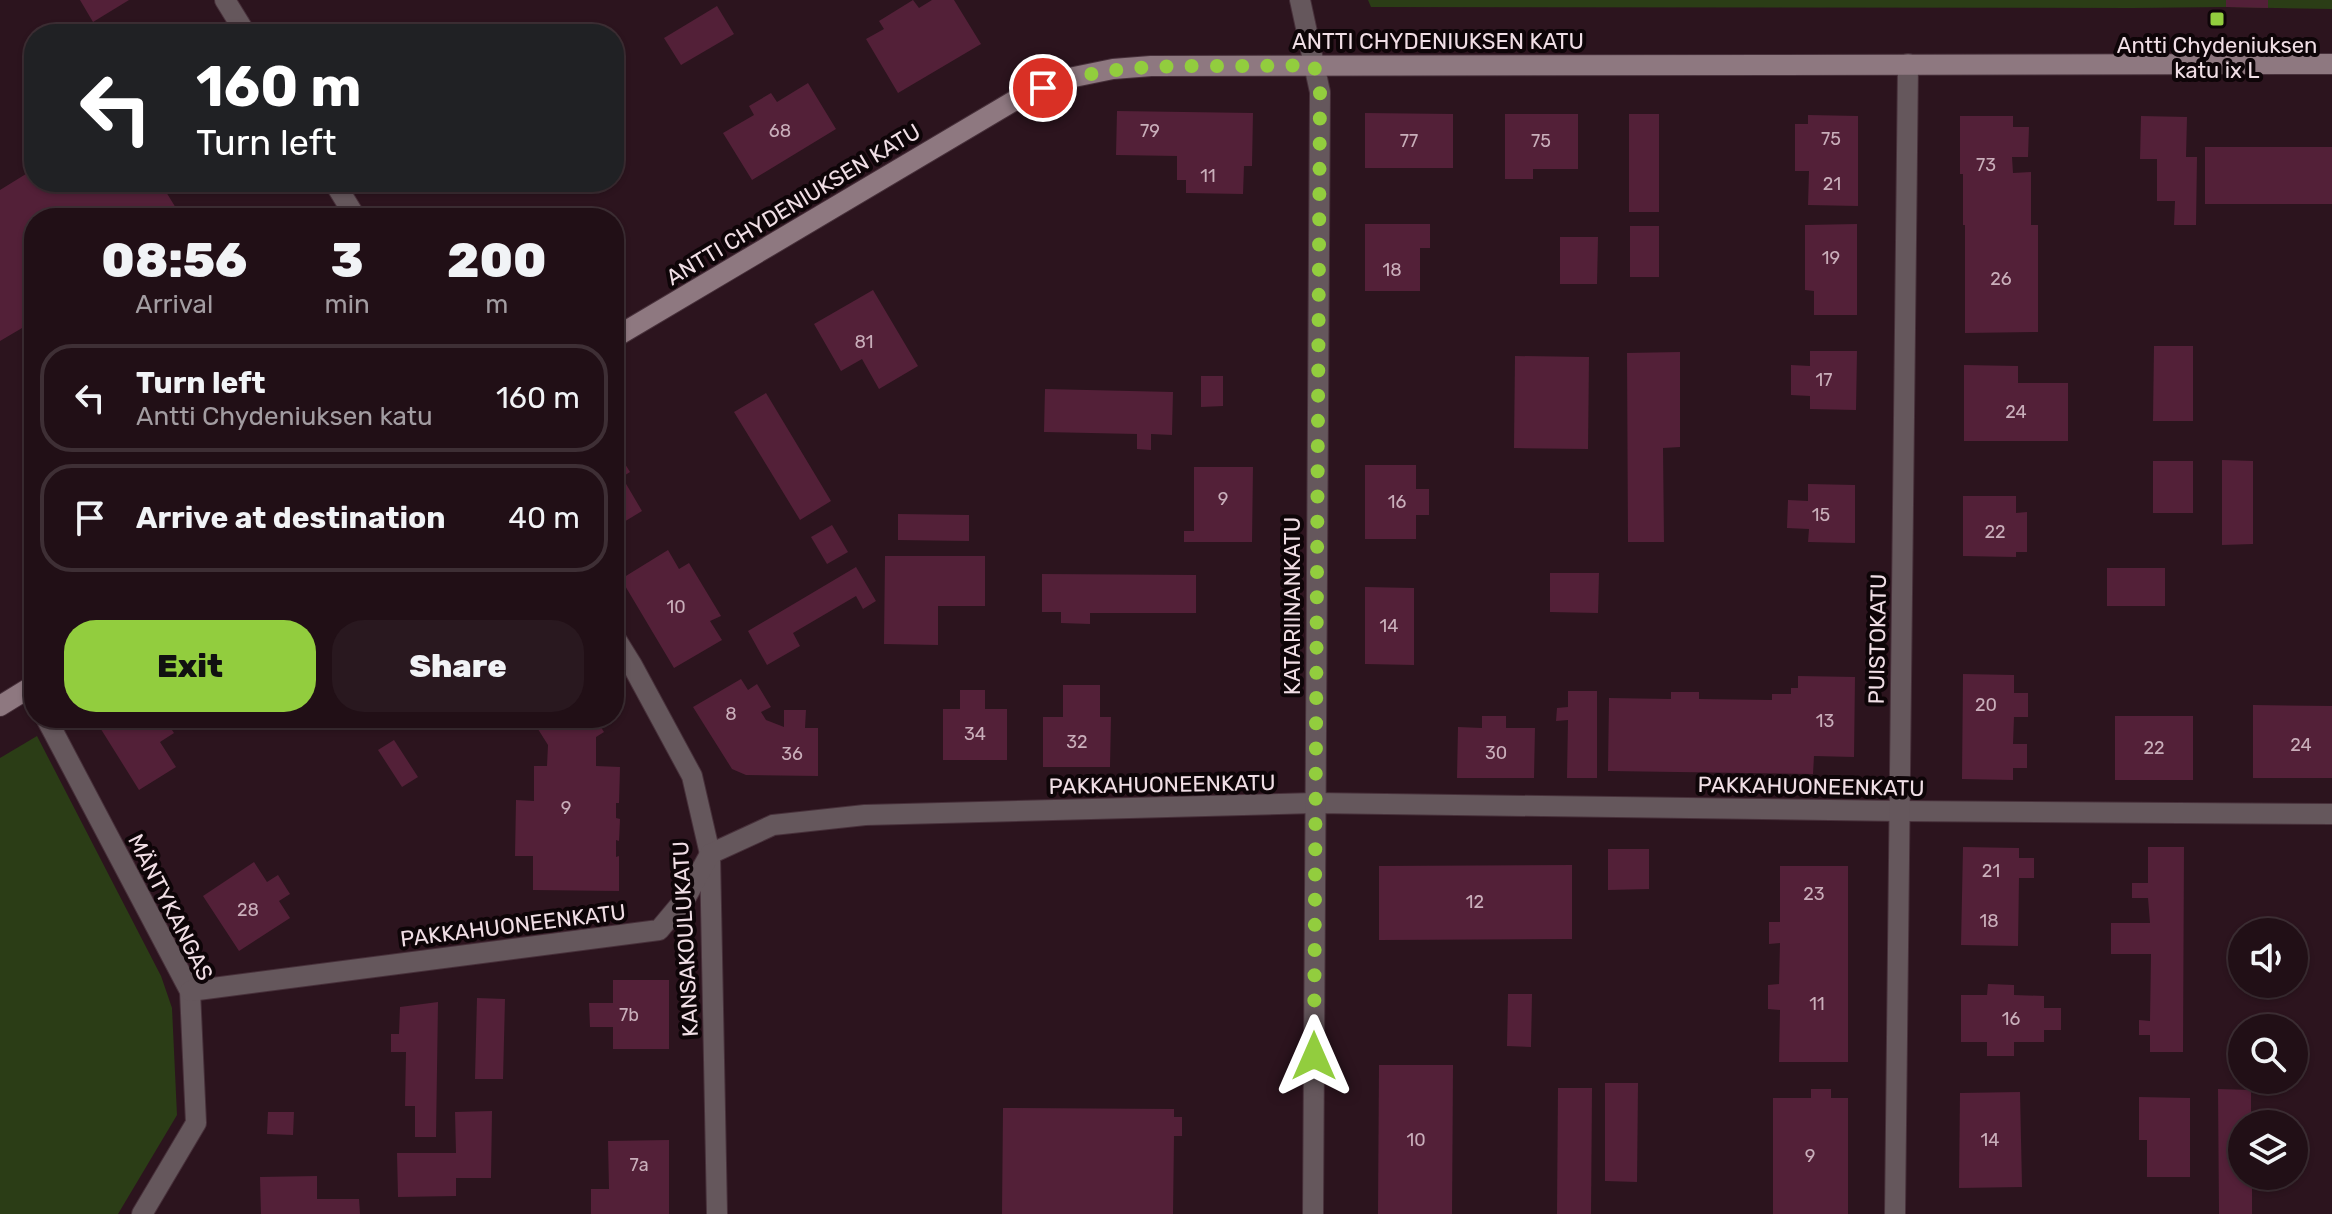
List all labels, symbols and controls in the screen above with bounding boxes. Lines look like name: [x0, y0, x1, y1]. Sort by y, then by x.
marker: Antti Chydeniuksen katu ix L: [2208, 10, 2226, 28]
street label: ANTTI CHYDENIUKSEN KATU: [1292, 28, 1584, 55]
place label: Antti Chydeniuksen katu ix L: [2117, 32, 2317, 84]
text: 160 m: [196, 54, 362, 120]
pin: [1009, 54, 1077, 122]
icon: left: [64, 56, 168, 160]
icon: arrive: [1021, 66, 1065, 110]
street label: ANTTI CHYDENIUKSEN KATU: [661, 118, 925, 291]
house number: 68: [769, 120, 791, 142]
house number: 79: [1140, 120, 1160, 142]
text: Turn left: [196, 121, 337, 164]
house number: 75: [1821, 128, 1841, 150]
house number: 77: [1400, 130, 1418, 152]
house number: 75: [1531, 130, 1551, 152]
house number: 73: [1976, 154, 1996, 176]
house number: 11: [1200, 165, 1216, 187]
house number: 21: [1823, 173, 1841, 195]
text: 08:56: [101, 232, 247, 289]
text: 3: [331, 232, 364, 289]
text: 200: [447, 232, 547, 289]
house number: 19: [1822, 247, 1840, 269]
house number: 18: [1382, 259, 1402, 281]
house number: 26: [1990, 268, 2012, 290]
text: Arrival: [135, 289, 213, 320]
text: min: [325, 289, 370, 320]
text: m: [485, 289, 508, 320]
house number: 81: [854, 331, 874, 353]
text: Turn left: [136, 365, 266, 401]
house number: 17: [1816, 369, 1832, 391]
icon: left: [68, 376, 112, 420]
text: 160 m: [496, 380, 580, 416]
text: Antti Chydeniuksen katu: [136, 401, 433, 432]
house number: 24: [2005, 401, 2027, 423]
house number: 9: [1218, 488, 1228, 510]
house number: 16: [1388, 491, 1406, 513]
icon: arrive: [68, 496, 112, 540]
text: Arrive at destination: [136, 500, 446, 536]
text: 40 m: [508, 500, 580, 536]
house number: 15: [1812, 504, 1830, 526]
street label: KATARIINANKATU: [1279, 517, 1306, 695]
house number: 22: [1984, 521, 2006, 543]
street label: PUISTOKATU: [1863, 573, 1892, 705]
house number: 10: [666, 596, 686, 618]
house number: 14: [1380, 615, 1398, 637]
button: Exit: [64, 620, 316, 712]
button: Share: [332, 620, 584, 712]
house number: 20: [1975, 694, 1997, 716]
house number: 8: [725, 703, 737, 725]
house number: 13: [1816, 710, 1834, 732]
house number: 34: [964, 723, 986, 745]
house number: 32: [1066, 731, 1088, 753]
house number: 24: [2290, 734, 2312, 756]
house number: 22: [2143, 737, 2165, 759]
house number: 30: [1485, 742, 1507, 764]
house number: 36: [781, 743, 803, 765]
street label: PAKKAHUONEENKATU: [1048, 769, 1276, 800]
street label: PAKKAHUONEENKATU: [1697, 771, 1925, 802]
house number: 9: [561, 797, 571, 819]
street label: MÄNTYKANGAS: [122, 830, 219, 985]
street label: KANSAKOULUKATU: [667, 840, 704, 1038]
house number: 21: [1982, 860, 2000, 882]
house number: 23: [1803, 883, 1825, 905]
house number: 12: [1466, 891, 1484, 913]
street label: PAKKAHUONEENKATU: [399, 898, 627, 953]
house number: 28: [237, 899, 259, 921]
house number: 18: [1979, 910, 1999, 932]
map controls: [2228, 918, 2308, 1190]
button: sound: [2228, 918, 2308, 998]
house number: 11: [1809, 993, 1825, 1015]
house number: 7b: [619, 1004, 639, 1026]
house number: 16: [2002, 1008, 2020, 1030]
position arrow: [1272, 1014, 1356, 1098]
button: search: [2228, 1014, 2308, 1094]
button: layers: [2228, 1110, 2308, 1190]
house number: 10: [1406, 1129, 1426, 1151]
house number: 14: [1981, 1129, 1999, 1151]
house number: 9: [1805, 1145, 1815, 1167]
house number: 7a: [629, 1154, 649, 1176]

